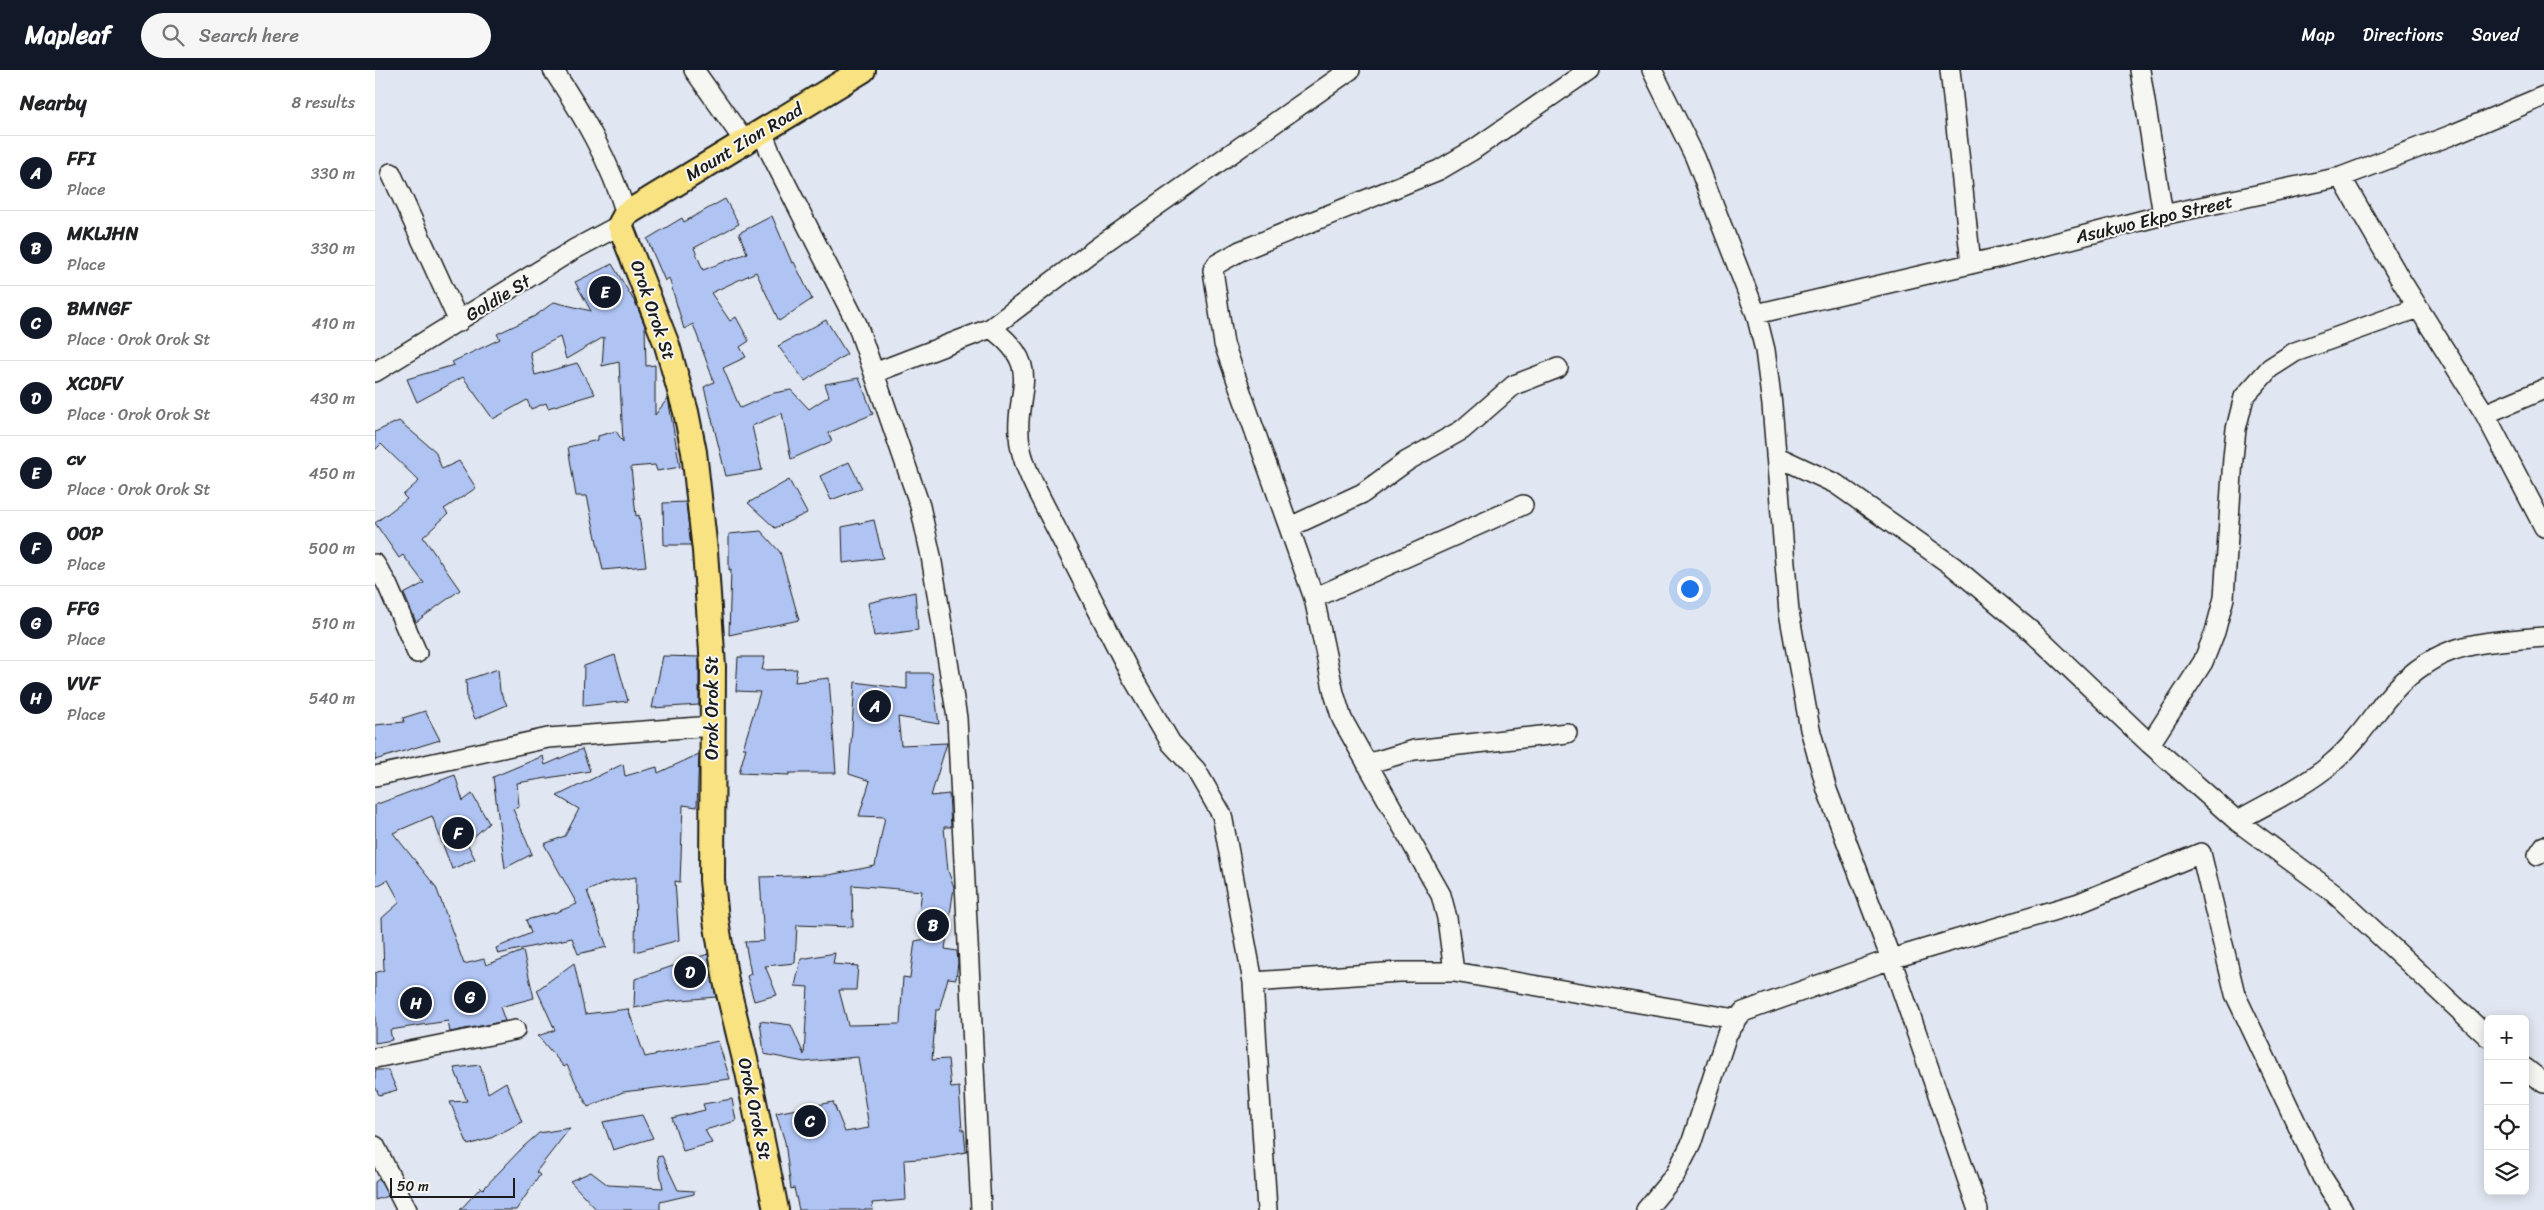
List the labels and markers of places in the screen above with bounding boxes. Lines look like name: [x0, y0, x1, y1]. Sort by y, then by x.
pin: E: [589, 273, 621, 311]
pin: A: [859, 687, 891, 725]
pin: F: [442, 814, 474, 852]
pin: B: [917, 906, 949, 944]
pin: D: [674, 953, 706, 991]
pin: G: [454, 978, 486, 1016]
pin: H: [400, 984, 432, 1022]
pin: C: [794, 1102, 826, 1140]

